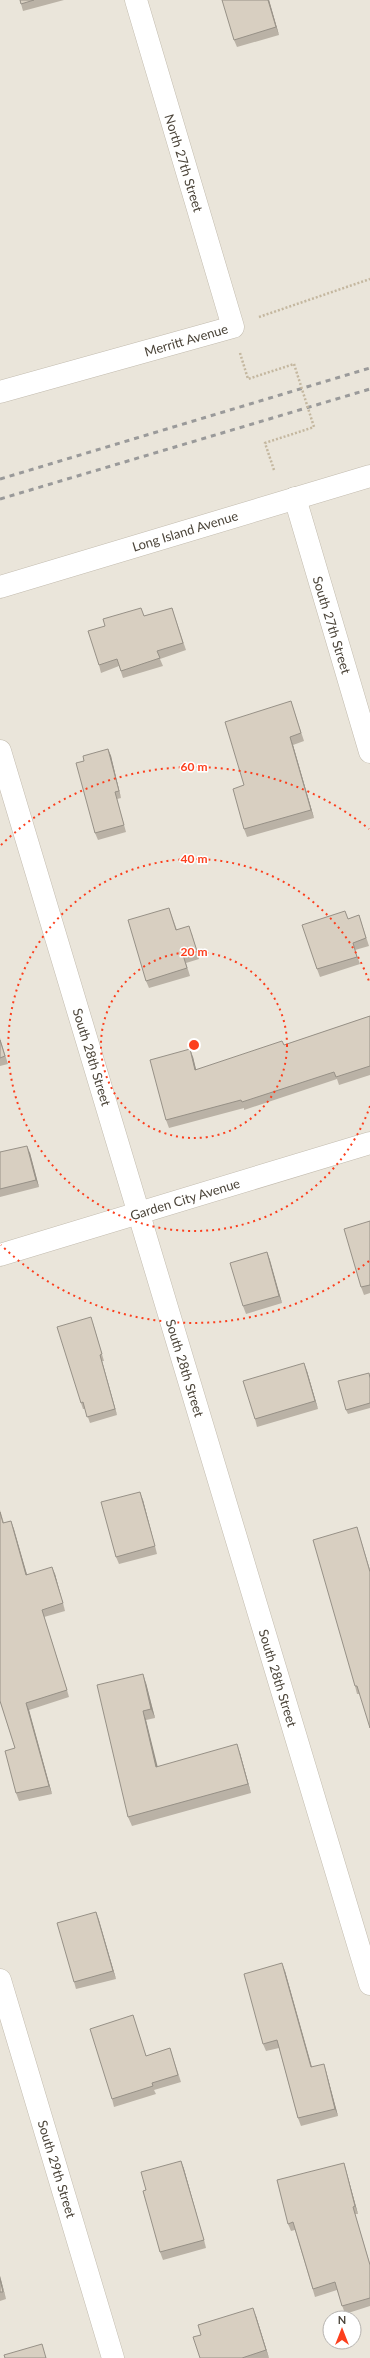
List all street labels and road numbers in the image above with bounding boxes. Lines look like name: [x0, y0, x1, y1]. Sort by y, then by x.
street label: North 27th Street: [161, 112, 207, 214]
street label: Merritt Avenue: [142, 320, 230, 360]
street label: Long Island Avenue: [130, 507, 240, 555]
street label: South 27th Street: [310, 574, 355, 676]
street label: South 28th Street: [70, 1006, 115, 1108]
street label: Garden City Avenue: [128, 1175, 242, 1223]
street label: South 28th Street: [163, 1317, 208, 1419]
street label: South 28th Street: [256, 1627, 301, 1729]
street label: South 29th Street: [35, 2118, 80, 2220]

